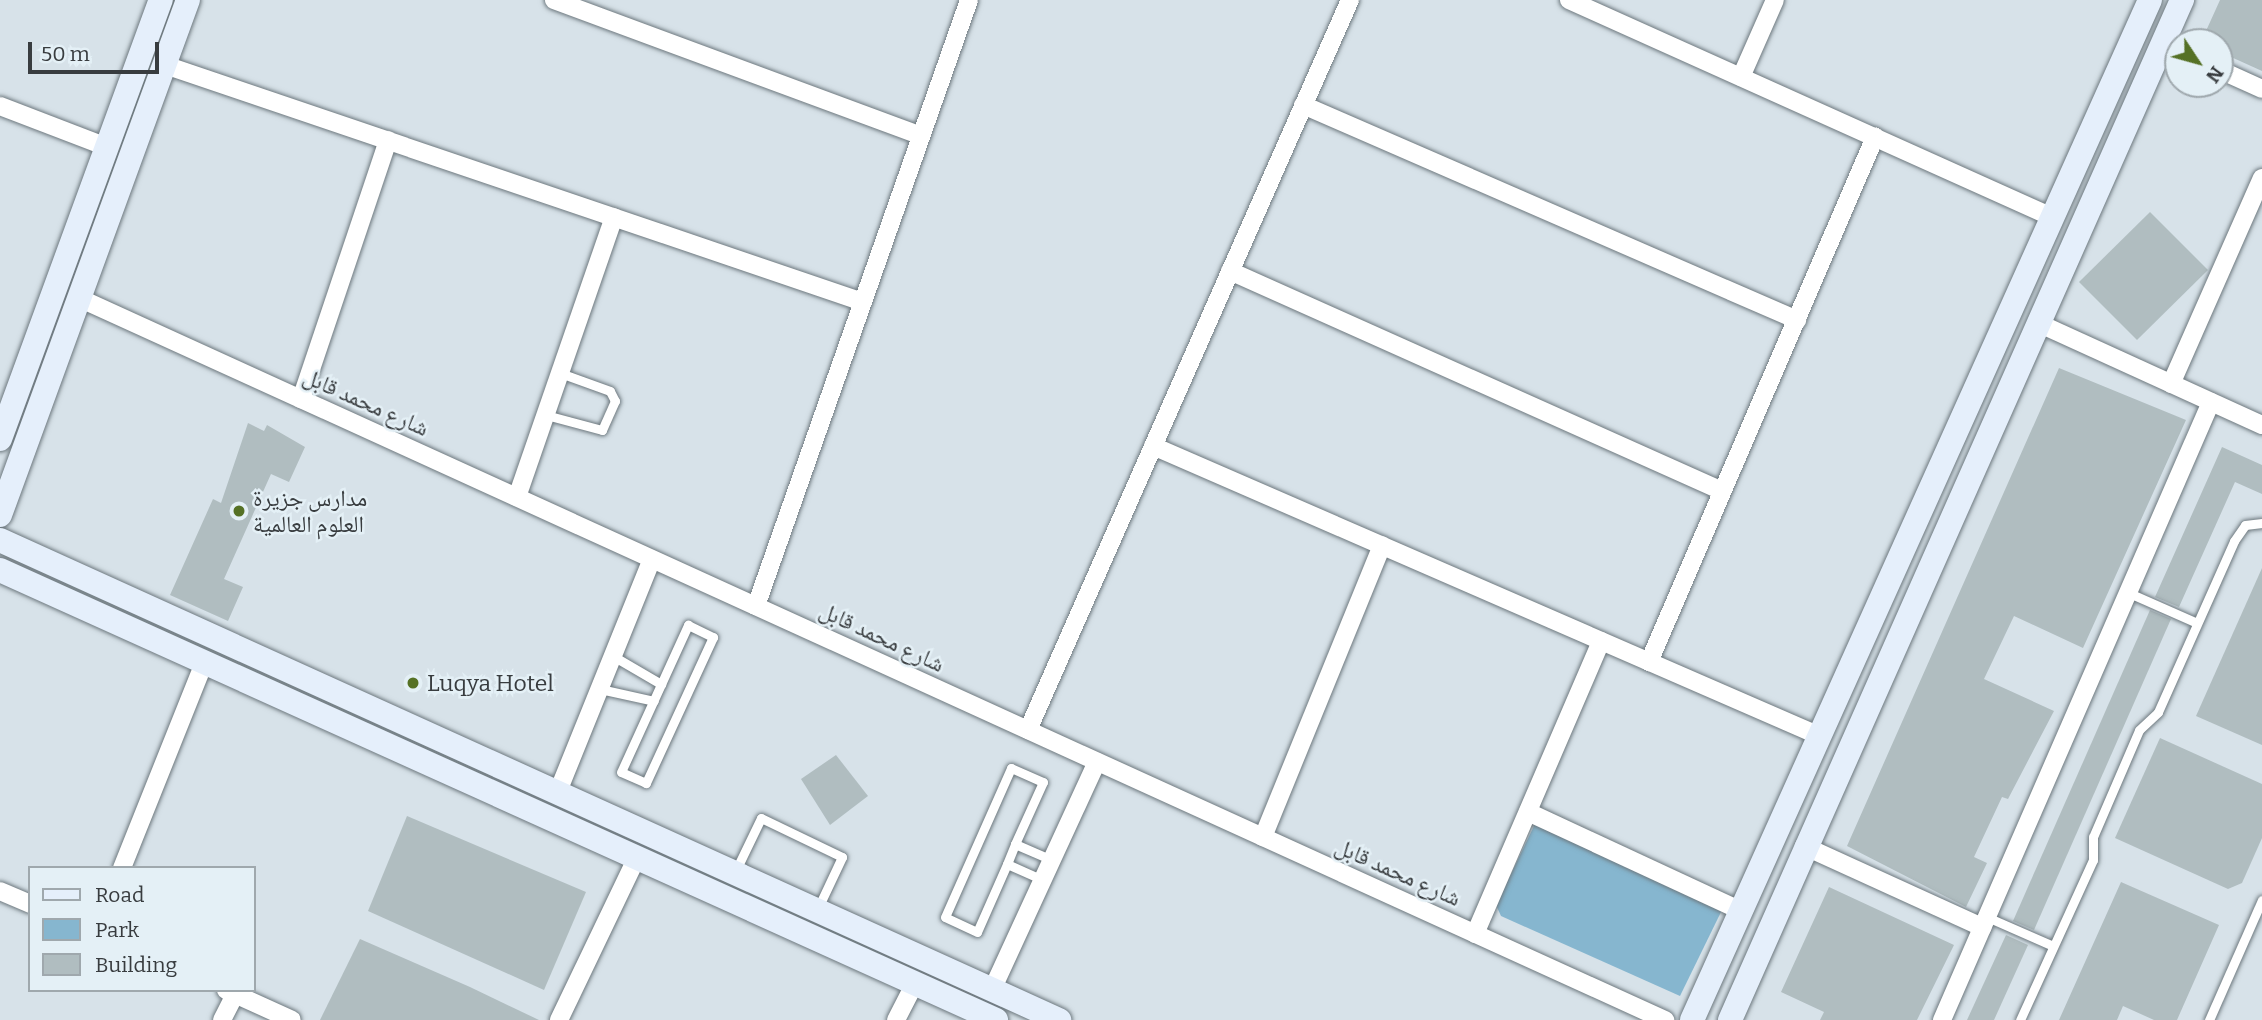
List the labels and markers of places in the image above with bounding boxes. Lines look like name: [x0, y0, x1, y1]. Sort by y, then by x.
place label: مدارس جزيرة العلوم العالمية: [253, 484, 367, 538]
marker: مدارس جزيرة العلوم العالمية: [231, 503, 247, 519]
place label: Luqya Hotel: [427, 669, 554, 697]
marker: Luqya Hotel: [405, 675, 421, 691]

